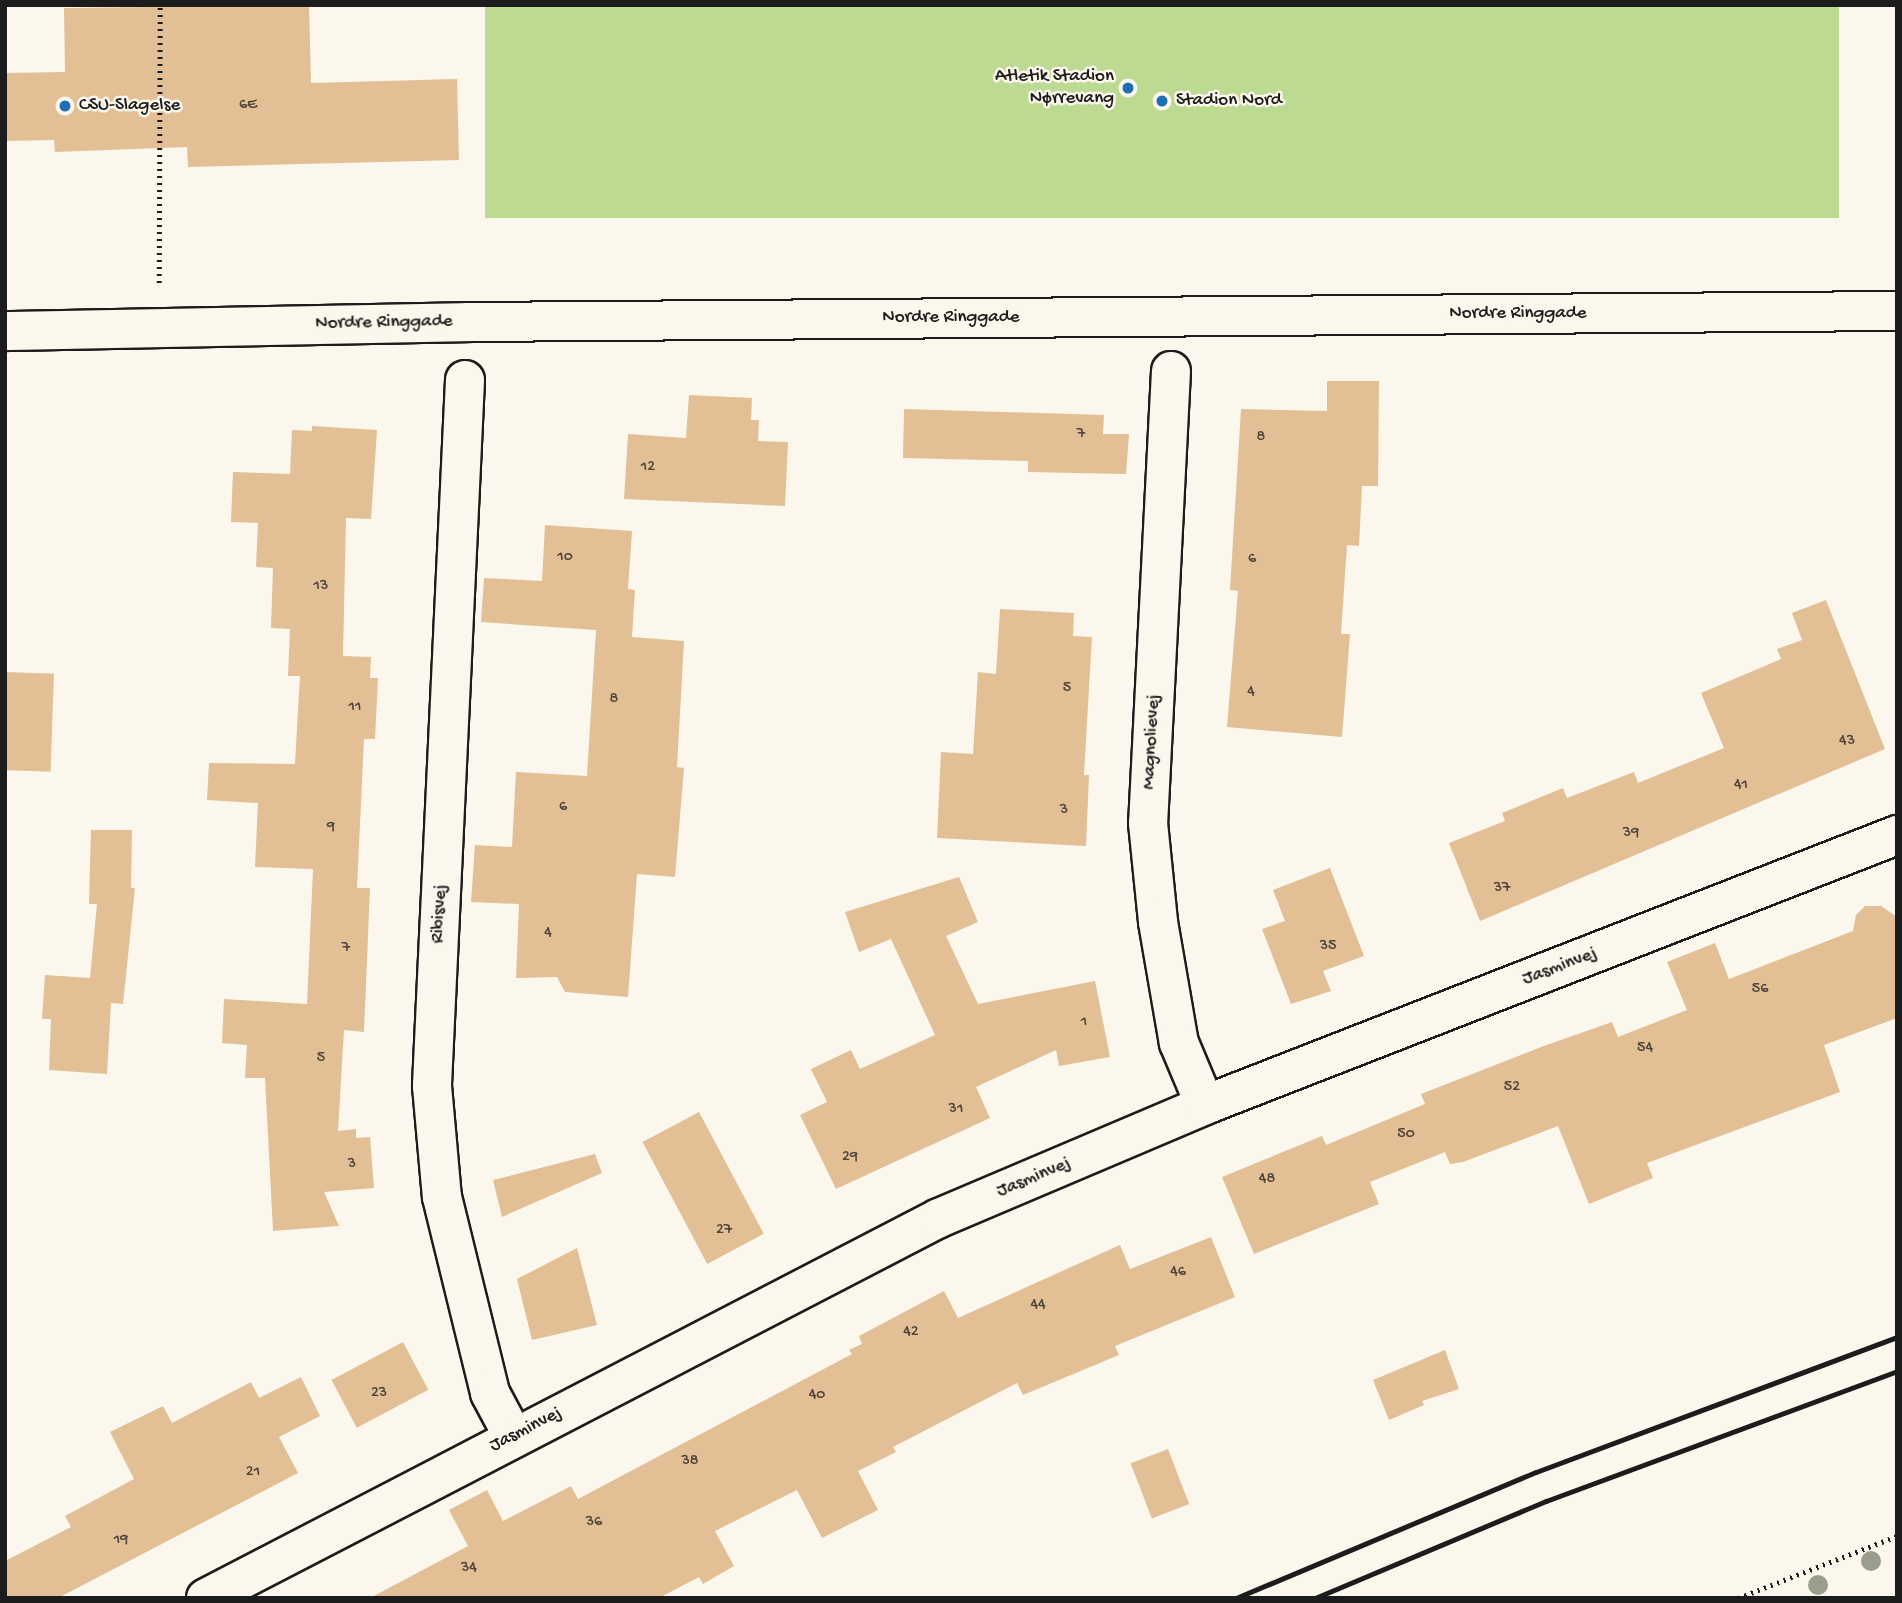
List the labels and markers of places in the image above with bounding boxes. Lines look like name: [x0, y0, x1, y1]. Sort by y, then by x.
place label: Atletik Stadion Nørrevang: [995, 66, 1114, 110]
marker: Atletik Stadion Nørrevang: [1120, 80, 1136, 96]
place label: Stadion Nord: [1176, 90, 1282, 112]
marker: Stadion Nord: [1154, 93, 1170, 109]
place label: CSU-Slagelse: [79, 95, 180, 117]
marker: CSU-Slagelse: [57, 98, 73, 114]

